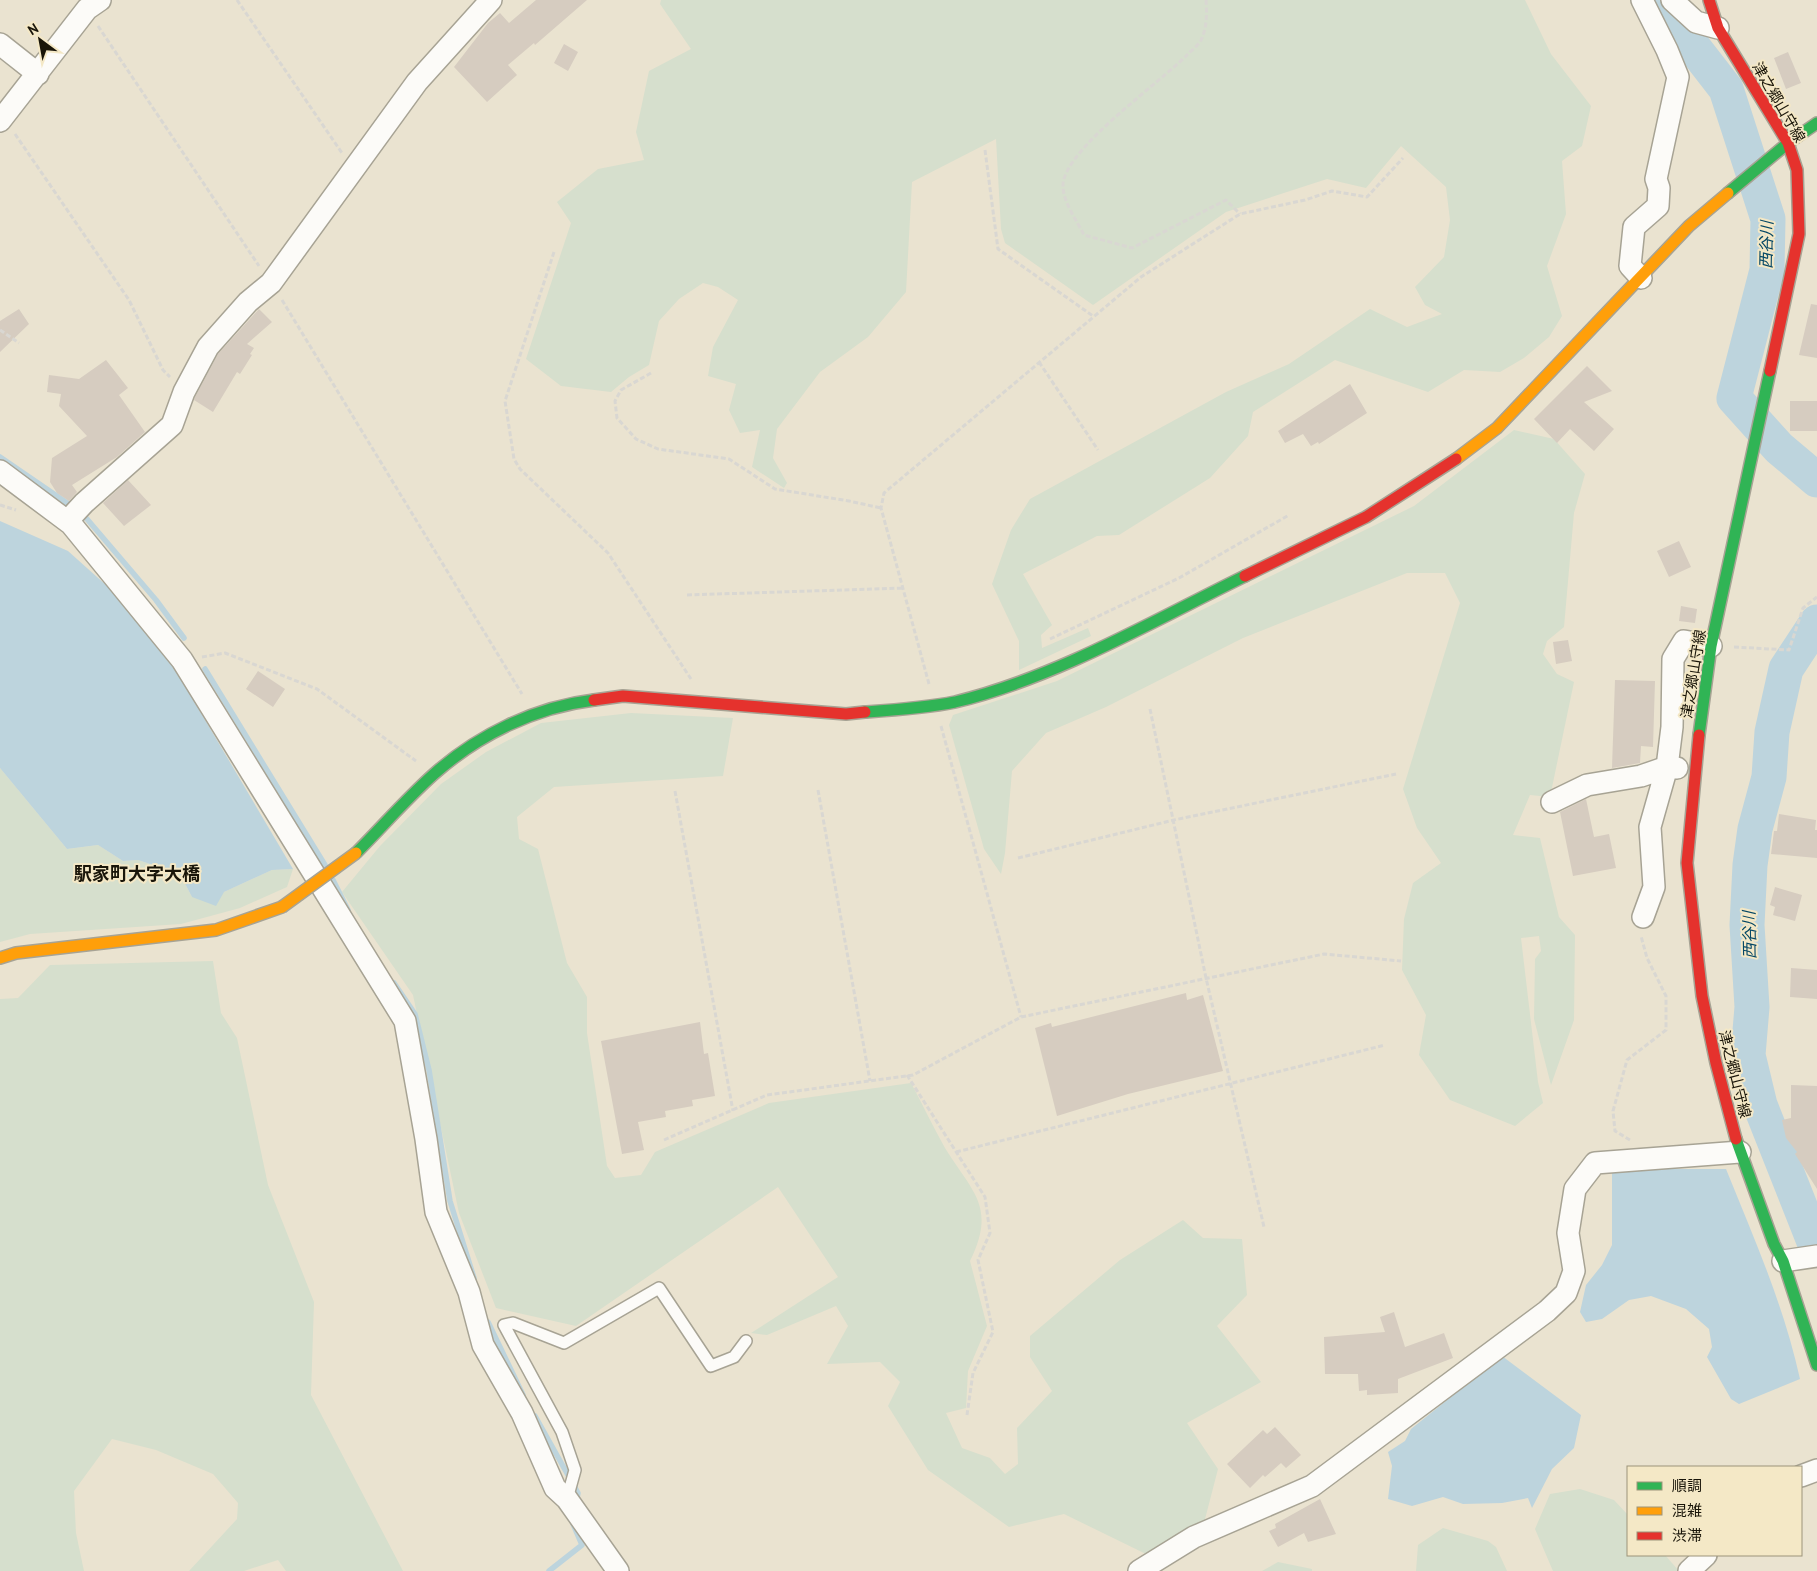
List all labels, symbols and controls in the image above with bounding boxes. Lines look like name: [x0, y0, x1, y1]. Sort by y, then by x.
north arrow: [15, 15, 65, 65]
text: N: [24, 19, 42, 39]
street label: 津之郷山守線: [1748, 58, 1810, 146]
water label: 西谷川: [1756, 219, 1776, 269]
street label: 津之郷山守線: [1677, 628, 1709, 720]
district label: 駅家町大字大橋: [74, 862, 200, 885]
water label: 西谷川: [1739, 909, 1759, 959]
street label: 津之郷山守線: [1715, 1028, 1755, 1120]
legend: [1627, 1466, 1802, 1556]
text: 順調: [1672, 1476, 1702, 1495]
text: 混雑: [1672, 1501, 1702, 1520]
text: 渋滞: [1672, 1526, 1702, 1545]

